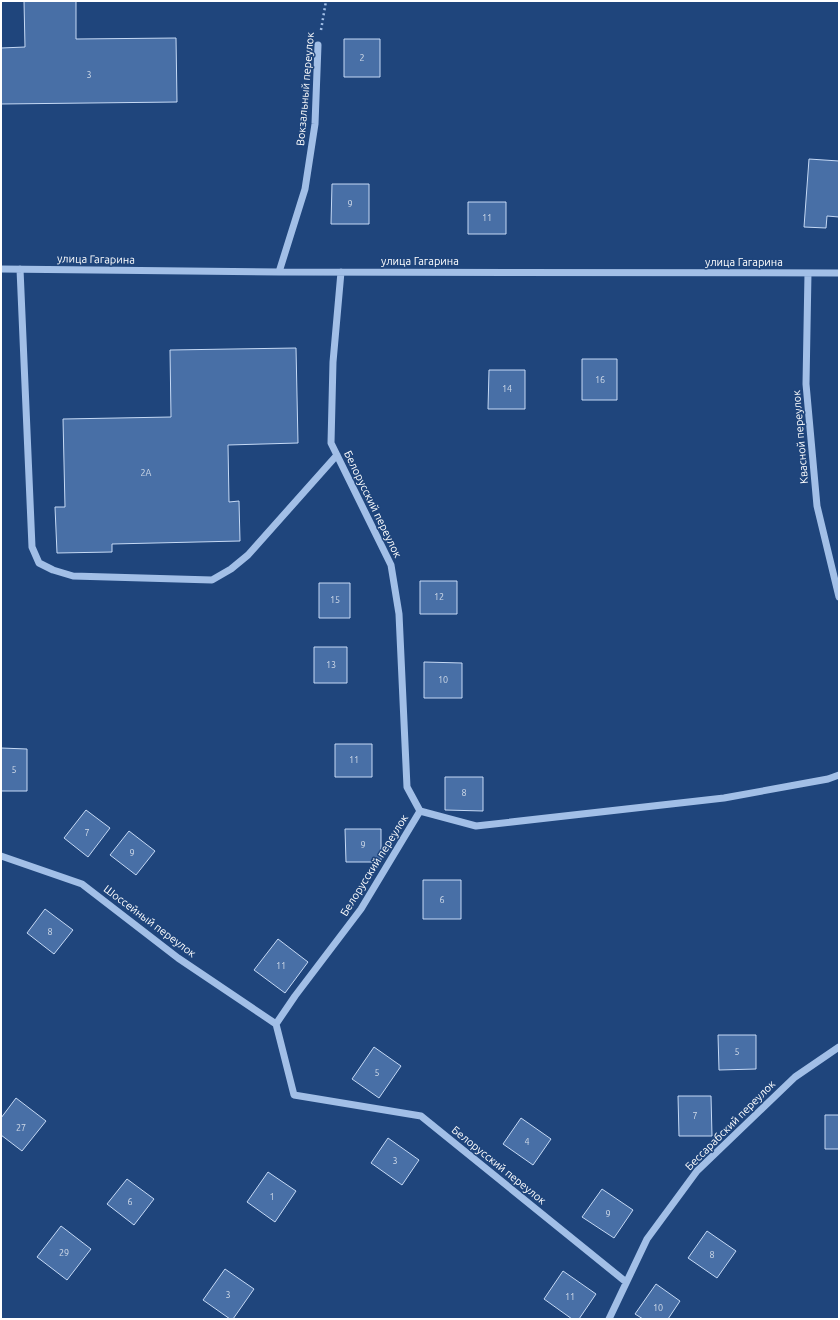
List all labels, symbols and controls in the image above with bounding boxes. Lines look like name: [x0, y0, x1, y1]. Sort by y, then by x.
street label: Вокзальный переулок: [294, 31, 316, 146]
house number: 2: [359, 53, 365, 63]
house number: 3: [86, 70, 92, 80]
house number: 9: [347, 199, 353, 209]
house number: 11: [482, 213, 492, 223]
street label: улица Гагарина: [57, 252, 135, 266]
street label: улица Гагарина: [381, 255, 459, 267]
street label: улица Гагарина: [705, 256, 783, 268]
house number: 16: [595, 375, 605, 385]
house number: 14: [502, 384, 512, 394]
street label: Квасной переулок: [790, 389, 810, 484]
street label: Белорусский переулок: [342, 449, 404, 560]
house number: 2А: [141, 468, 152, 478]
house number: 12: [434, 592, 444, 602]
house number: 15: [330, 595, 340, 605]
house number: 13: [326, 660, 336, 670]
house number: 10: [438, 675, 448, 685]
house number: 11: [349, 755, 359, 765]
house number: 5: [11, 765, 17, 775]
house number: 8: [461, 788, 467, 798]
street label: Белорусский переулок: [338, 812, 410, 918]
house number: 7: [84, 828, 90, 838]
house number: 9: [360, 840, 366, 850]
house number: 9: [129, 848, 135, 858]
street label: Шоссейный переулок: [102, 882, 199, 960]
house number: 6: [439, 895, 445, 905]
house number: 8: [47, 927, 53, 937]
house number: 11: [276, 961, 286, 971]
house number: 5: [734, 1047, 740, 1057]
house number: 5: [374, 1068, 380, 1078]
street label: Бессарабский переулок: [683, 1077, 778, 1172]
house number: 7: [692, 1111, 698, 1121]
house number: 27: [16, 1123, 26, 1133]
street label: Белорусский переулок: [450, 1123, 549, 1207]
house number: 4: [524, 1137, 530, 1147]
house number: 3: [392, 1156, 398, 1166]
house number: 1: [269, 1192, 275, 1202]
house number: 6: [127, 1197, 133, 1207]
house number: 9: [605, 1209, 611, 1219]
house number: 29: [59, 1248, 69, 1258]
house number: 8: [709, 1250, 715, 1260]
house number: 3: [225, 1290, 231, 1300]
house number: 11: [565, 1292, 575, 1302]
house number: 10: [653, 1303, 663, 1313]

